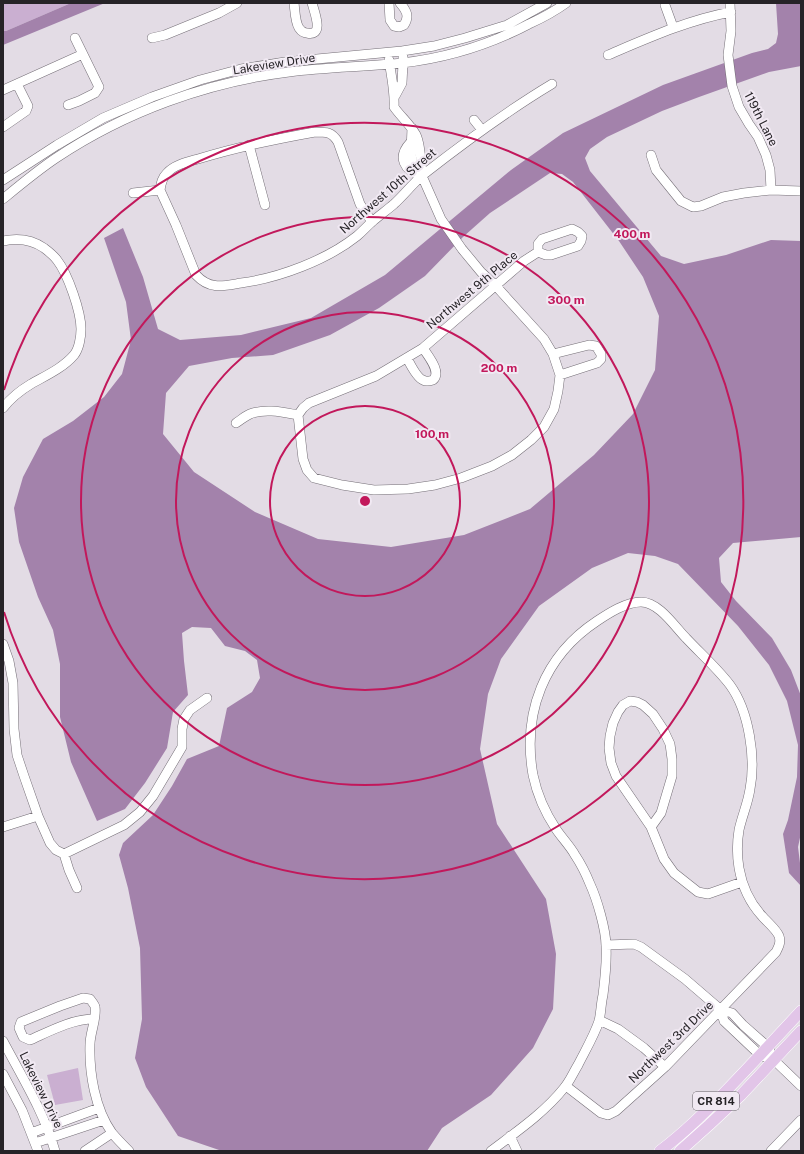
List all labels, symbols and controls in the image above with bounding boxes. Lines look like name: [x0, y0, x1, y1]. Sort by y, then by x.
street label: Lakeview Drive: [232, 51, 316, 77]
street label: 119th Lane: [741, 90, 781, 149]
street label: Northwest 10th Street: [337, 145, 439, 237]
text: 400 m: [614, 227, 651, 241]
street label: Northwest 9th Place: [424, 248, 520, 332]
text: 300 m: [548, 293, 585, 307]
text: 200 m: [481, 361, 517, 375]
text: 100 m: [415, 427, 449, 441]
centre of rings: [358, 494, 372, 508]
street label: Northwest 3rd Drive: [626, 998, 716, 1086]
street label: Lakeview Drive: [16, 1050, 66, 1131]
road number: CR 814: [693, 1092, 739, 1110]

